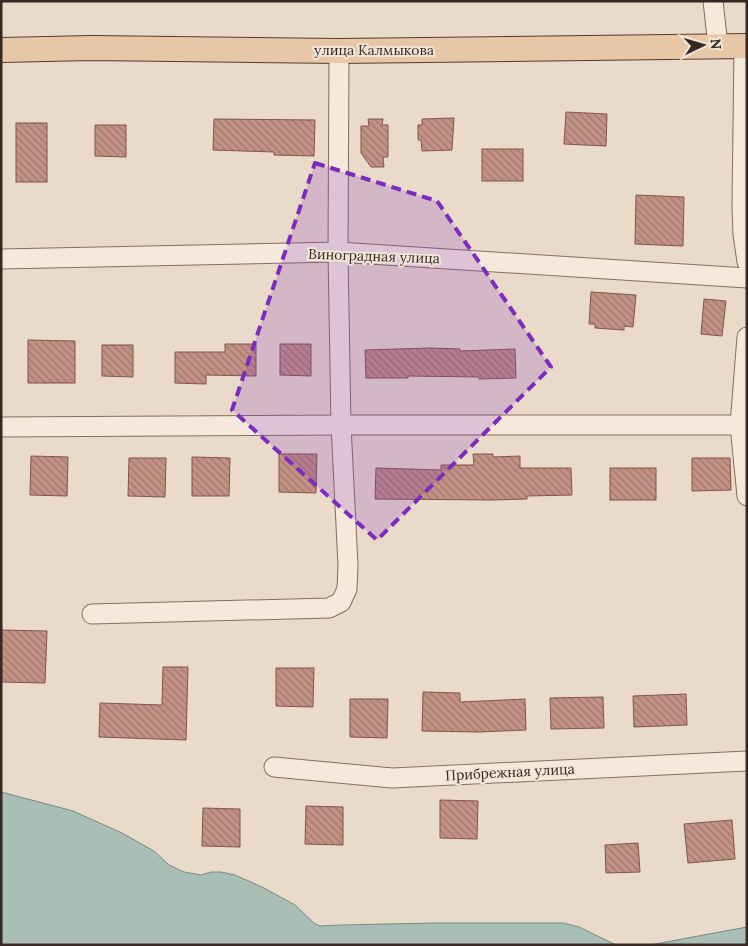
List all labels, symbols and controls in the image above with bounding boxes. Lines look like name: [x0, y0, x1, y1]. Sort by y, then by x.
north arrow: [678, 20, 728, 70]
text: N: [707, 38, 725, 50]
street label: улица Калмыкова: [314, 41, 434, 59]
street label: Виноградная улица: [308, 245, 440, 267]
street label: Прибрежная улица: [445, 760, 575, 784]

